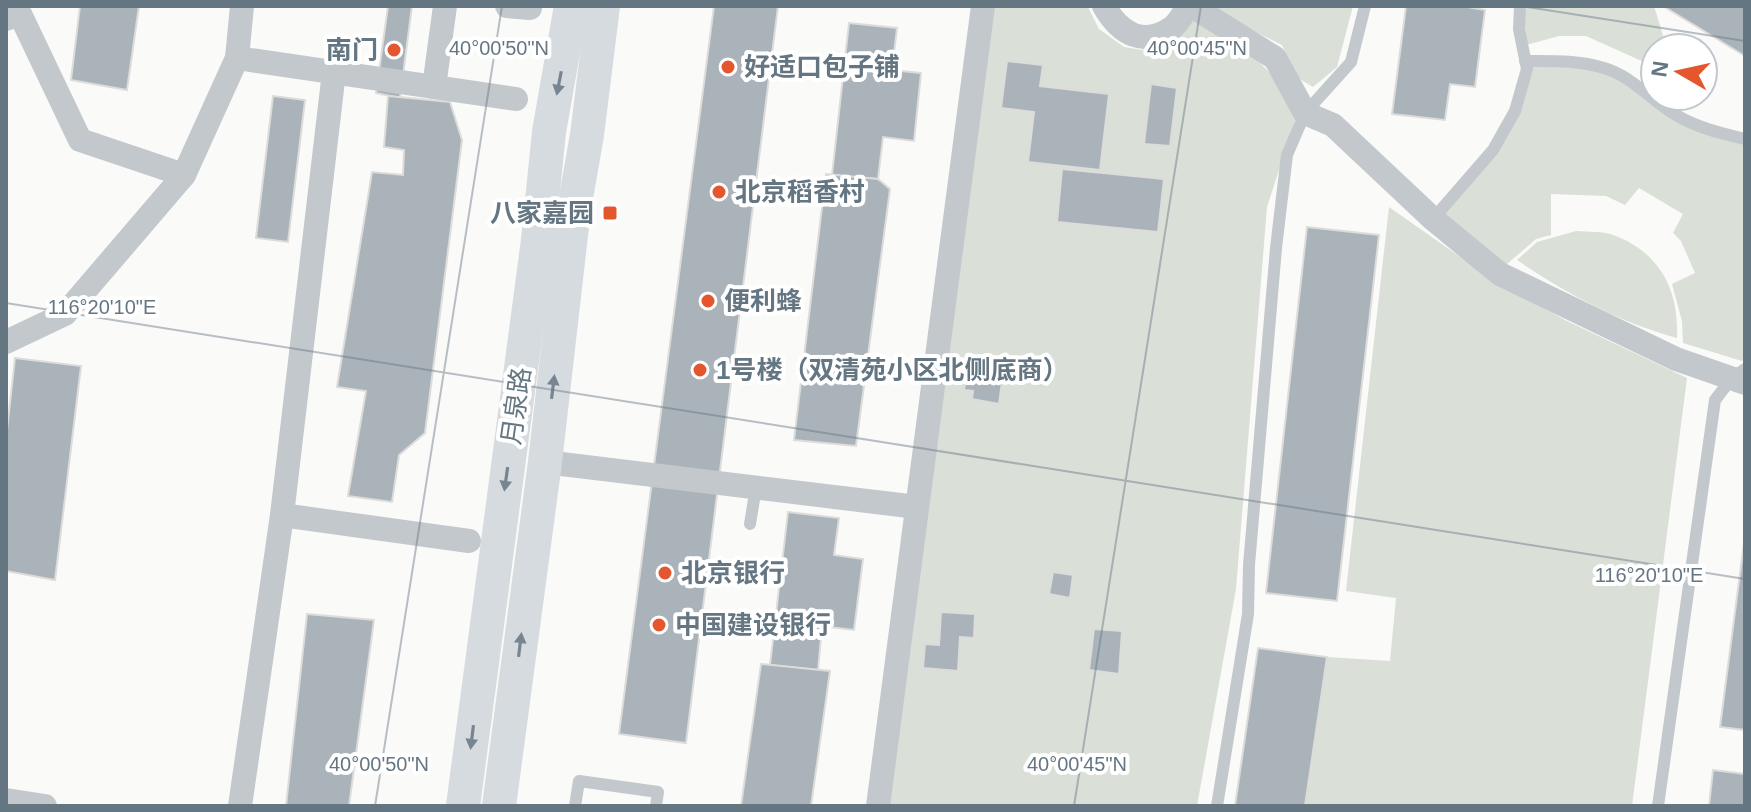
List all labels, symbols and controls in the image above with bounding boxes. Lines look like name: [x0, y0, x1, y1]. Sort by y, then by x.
north arrow: [1639, 32, 1719, 112]
place label: 南门: [326, 35, 378, 65]
text: 40°00'50"N: [449, 37, 549, 59]
text: 40°00'45"N: [1147, 37, 1247, 59]
marker: 南门: [385, 41, 403, 59]
place label: 好适口包子铺: [744, 52, 900, 82]
marker: 好适口包子铺: [719, 58, 737, 76]
text: N: [1646, 59, 1673, 79]
one-way arrow: [552, 71, 564, 96]
place label: 北京稻香村: [735, 177, 865, 207]
marker: 北京稻香村: [710, 183, 728, 201]
place label: 八家嘉园: [490, 198, 594, 228]
marker: 八家嘉园: [601, 204, 619, 222]
place label: 便利蜂: [724, 286, 802, 316]
marker: 便利蜂: [699, 292, 717, 310]
text: 116°20'10"E: [48, 296, 156, 318]
place label: 1号楼（双清苑小区北侧底商）: [716, 355, 1068, 385]
marker: 1号楼（双清苑小区北侧底商）: [691, 361, 709, 379]
street label: 月泉路: [496, 365, 536, 447]
one-way arrow: [547, 375, 560, 400]
one-way arrow: [499, 467, 512, 492]
place label: 北京银行: [681, 558, 785, 588]
marker: 北京银行: [656, 564, 674, 582]
text: 116°20'10"E: [1595, 564, 1703, 586]
place label: 中国建设银行: [675, 610, 831, 640]
marker: 中国建设银行: [650, 616, 668, 634]
one-way arrow: [514, 632, 527, 657]
one-way arrow: [465, 725, 478, 750]
text: 40°00'50"N: [329, 753, 429, 775]
text: 40°00'45"N: [1027, 753, 1127, 775]

